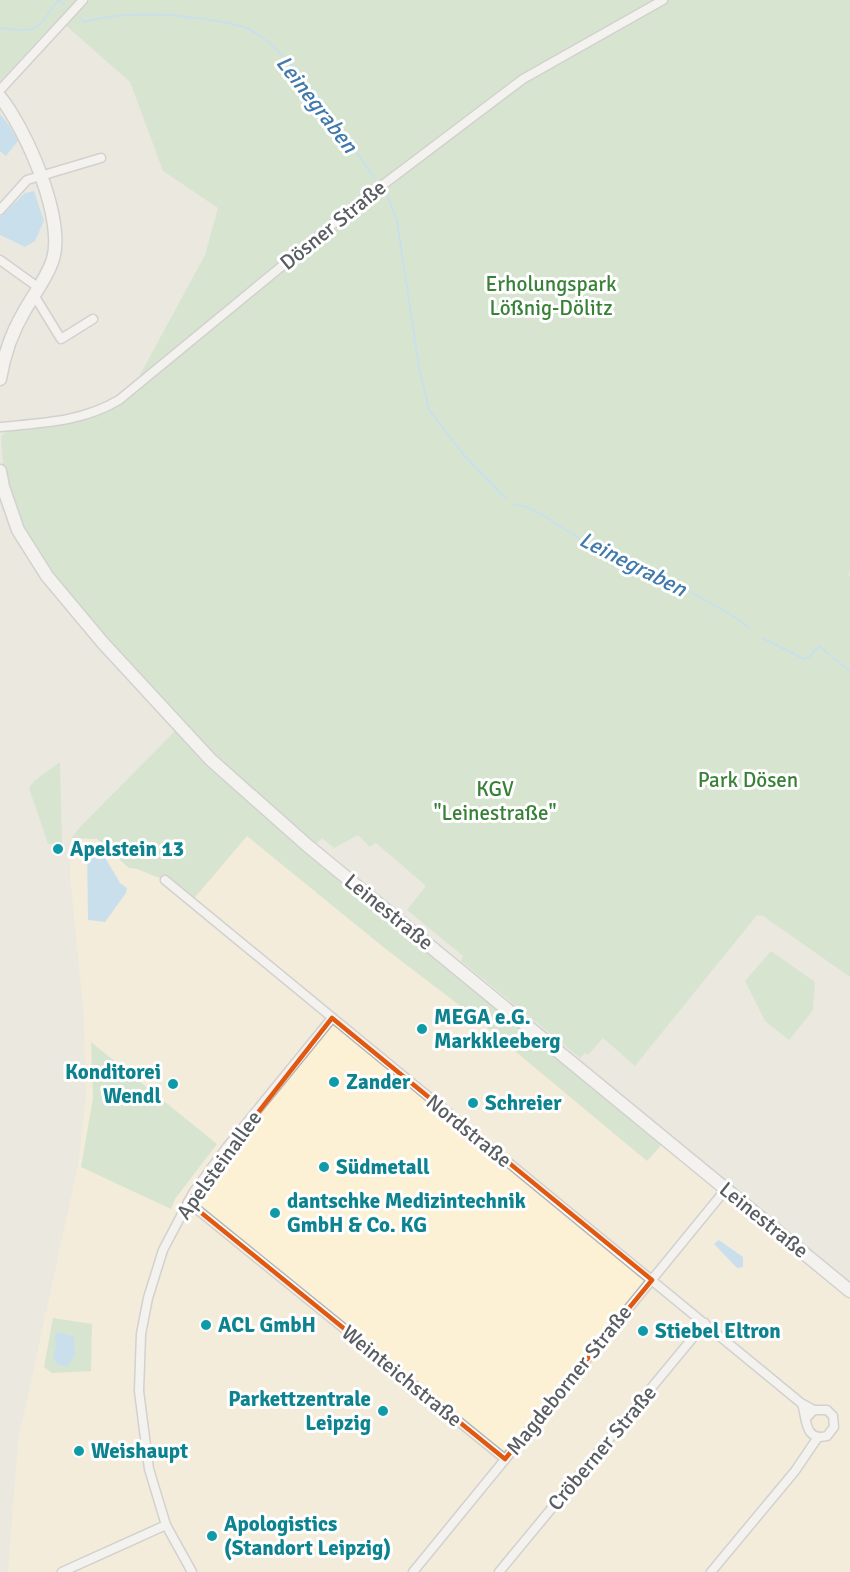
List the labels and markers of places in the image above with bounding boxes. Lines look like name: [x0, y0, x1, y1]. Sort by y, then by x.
place label: Apelstein 13: [70, 836, 184, 862]
marker: Apelstein 13: [51, 842, 65, 856]
place label: MEGA e.G. Markkleeberg: [434, 1004, 561, 1054]
marker: MEGA e.G. Markkleeberg: [415, 1022, 429, 1036]
place label: Konditorei Wendl: [65, 1059, 161, 1109]
place label: Zander: [346, 1069, 411, 1095]
marker: Zander: [327, 1075, 341, 1089]
marker: Konditorei Wendl: [166, 1077, 180, 1091]
place label: Schreier: [485, 1090, 562, 1116]
marker: Schreier: [466, 1096, 480, 1110]
place label: Südmetall: [336, 1154, 430, 1180]
marker: Südmetall: [317, 1160, 331, 1174]
place label: dantschke Medizintechnik GmbH & Co. KG: [287, 1188, 526, 1238]
marker: dantschke Medizintechnik GmbH & Co. KG: [268, 1206, 282, 1220]
place label: ACL GmbH: [218, 1312, 316, 1338]
marker: ACL GmbH: [199, 1318, 213, 1332]
place label: Stiebel Eltron: [655, 1318, 781, 1344]
marker: Stiebel Eltron: [636, 1324, 650, 1338]
place label: Parkettzentrale Leipzig: [228, 1386, 371, 1436]
marker: Parkettzentrale Leipzig: [376, 1404, 390, 1418]
place label: Weishaupt: [91, 1438, 188, 1464]
marker: Weishaupt: [72, 1444, 86, 1458]
place label: Apologistics (Standort Leipzig): [224, 1511, 391, 1561]
marker: Apologistics (Standort Leipzig): [205, 1529, 219, 1543]

